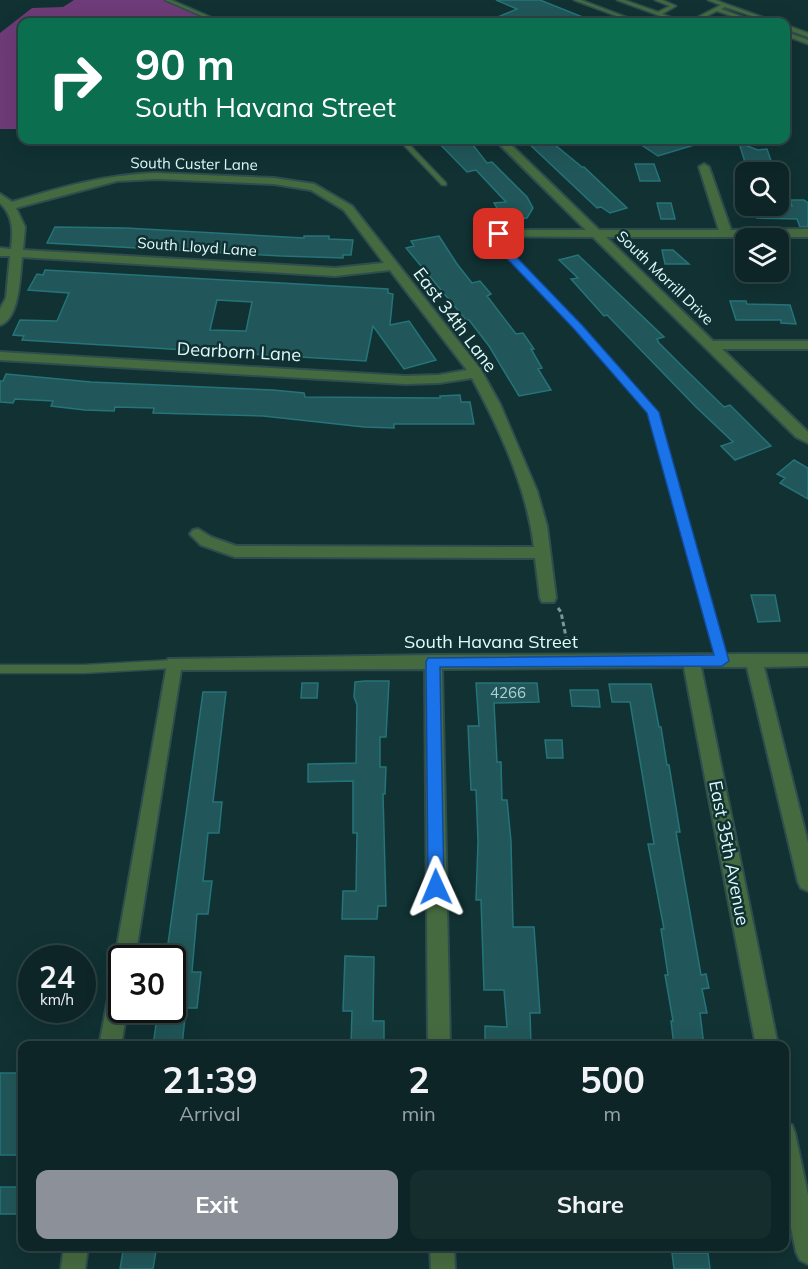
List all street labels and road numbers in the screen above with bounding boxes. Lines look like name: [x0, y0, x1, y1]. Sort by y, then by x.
street label: South Custer Lane: [130, 153, 258, 174]
street label: South Morrill Drive: [613, 226, 718, 329]
street label: South Lloyd Lane: [137, 233, 257, 260]
street label: East 34th Lane: [409, 263, 502, 377]
street label: Dearborn Lane: [176, 337, 302, 366]
street label: South Havana Street: [404, 630, 578, 653]
street label: East 35th Avenue: [704, 779, 755, 927]

